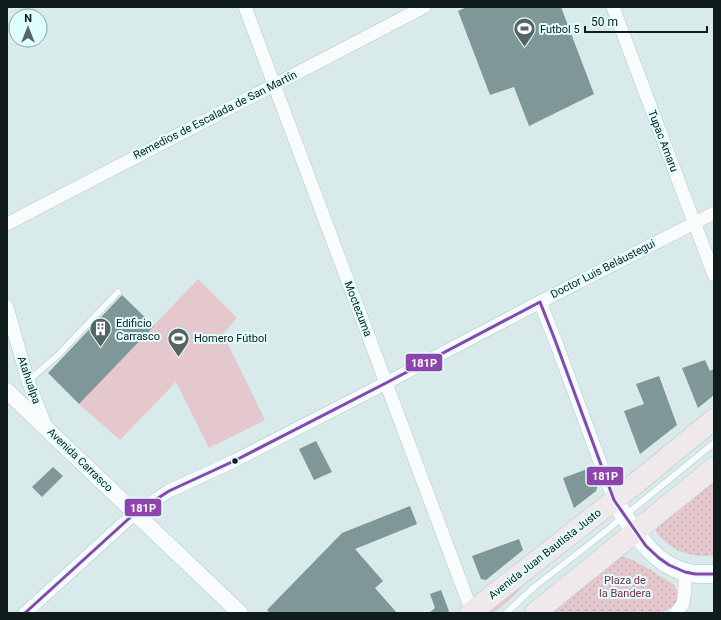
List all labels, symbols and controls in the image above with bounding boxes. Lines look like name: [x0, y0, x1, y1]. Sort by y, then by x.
north arrow: [8, 8, 48, 48]
scale bar: [585, 8, 707, 34]
text: N: [24, 12, 32, 25]
text: 50 m: [591, 15, 618, 29]
sports icon: Futbol 5: [512, 16, 538, 49]
place label: Futbol 5: [540, 23, 580, 36]
street label: Remedios de Escalada de San Martín: [131, 68, 299, 162]
street label: Tupac Amaru: [645, 108, 681, 174]
street label: Doctor Luis Beláustegui: [548, 237, 658, 301]
street label: Moctezuma: [341, 279, 375, 339]
building icon: Edificio Carrasco: [88, 316, 114, 349]
place label: Edificio Carrasco: [116, 317, 160, 343]
sports icon: Homero Fútbol: [166, 325, 192, 358]
place label: Homero Fútbol: [194, 332, 267, 345]
line badge: 181P: [405, 353, 443, 372]
street label: Atahualpa: [15, 354, 43, 406]
text: 181P: [411, 357, 437, 370]
street label: Avenida Carrasco: [45, 426, 115, 494]
unlabelled marker: [230, 456, 240, 466]
line badge: 181P: [586, 466, 624, 486]
text: 181P: [592, 470, 618, 483]
line badge: 181P: [124, 498, 162, 517]
text: 181P: [130, 502, 156, 515]
street label: Avenida Juan Bautista Justo: [486, 506, 604, 602]
park label: Plaza de la Bandera: [599, 574, 651, 600]

